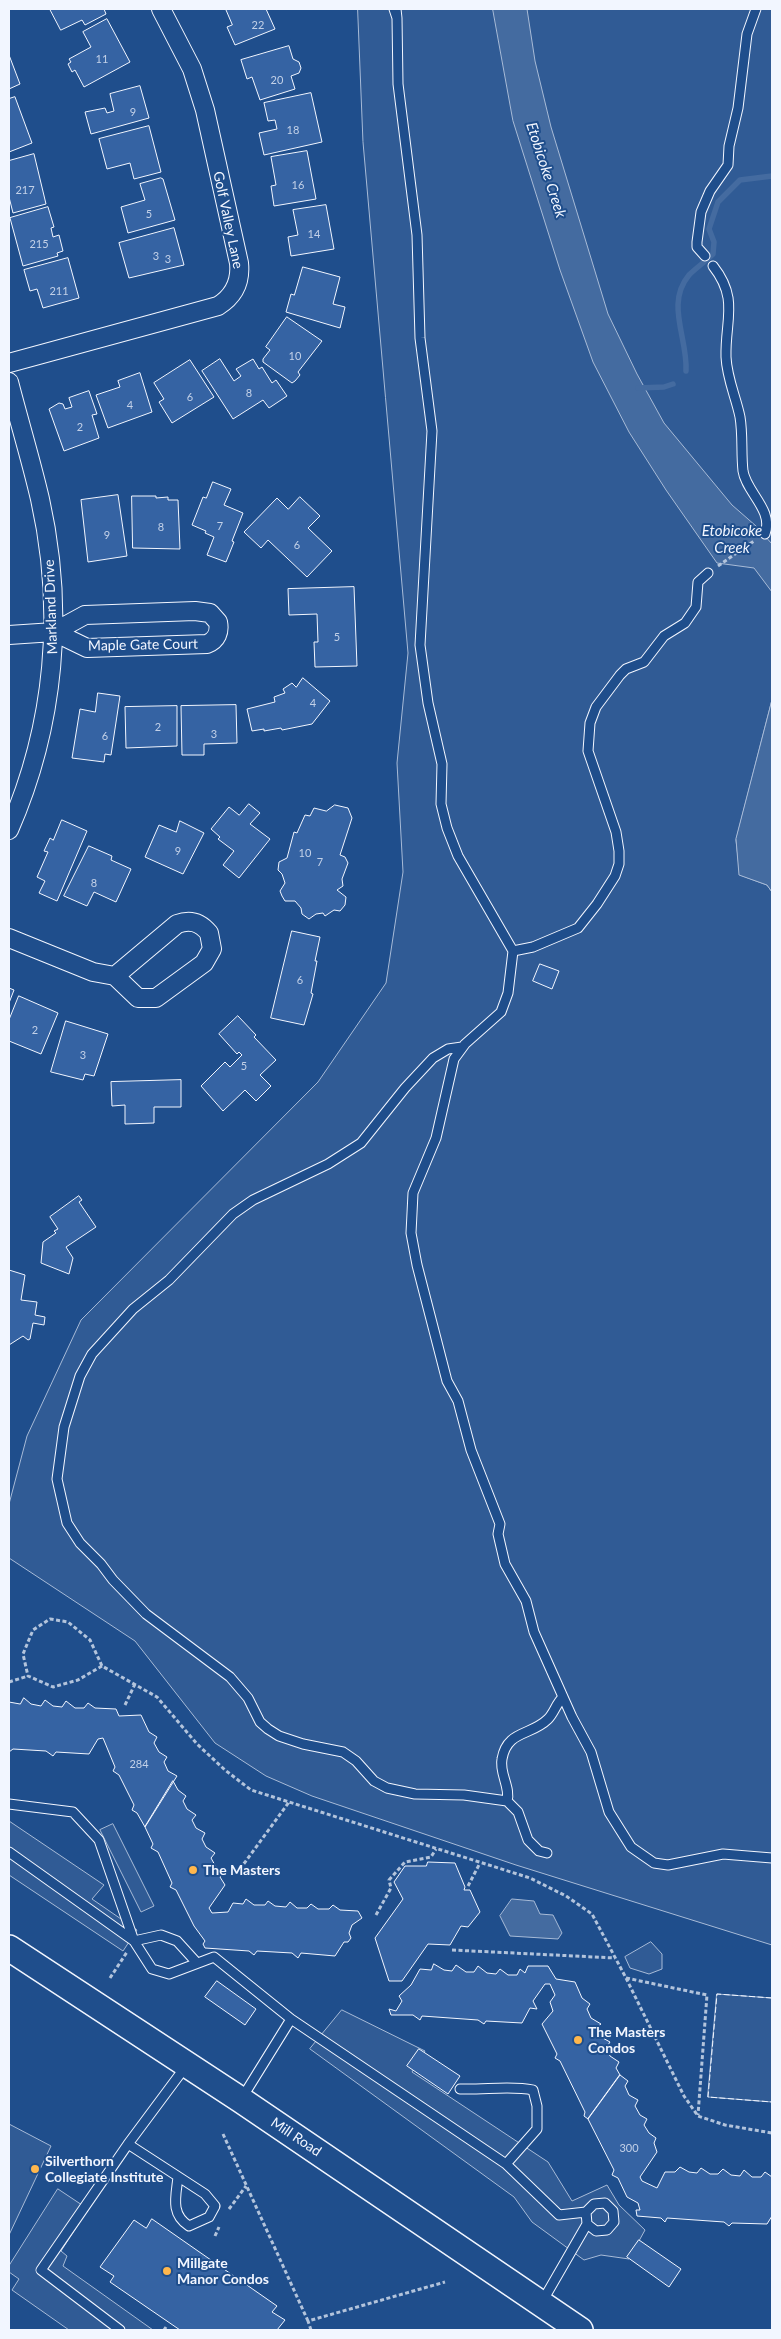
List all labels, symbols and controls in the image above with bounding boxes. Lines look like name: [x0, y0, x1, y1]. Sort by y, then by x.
house number: 22: [252, 18, 264, 32]
house number: 11: [96, 52, 108, 66]
house number: 20: [271, 73, 283, 87]
house number: 9: [130, 105, 136, 119]
water label: Etobicoke Creek: [522, 120, 570, 220]
house number: 18: [287, 123, 299, 137]
street label: Golf Valley Lane: [209, 170, 247, 270]
house number: 16: [292, 178, 304, 192]
house number: 217: [15, 183, 35, 197]
house number: 5: [146, 207, 152, 221]
house number: 14: [308, 227, 320, 241]
house number: 215: [29, 237, 49, 251]
house number: 3: [153, 249, 159, 263]
house number: 3: [165, 252, 171, 266]
house number: 211: [49, 284, 69, 298]
house number: 10: [289, 349, 301, 363]
house number: 8: [246, 386, 252, 400]
house number: 6: [187, 390, 193, 404]
house number: 4: [127, 398, 133, 412]
house number: 2: [77, 420, 83, 434]
house number: 7: [217, 519, 223, 533]
house number: 8: [158, 520, 164, 534]
water label: Etobicoke Creek: [702, 522, 762, 557]
house number: 9: [104, 528, 110, 542]
house number: 6: [294, 538, 300, 552]
street label: Markland Drive: [41, 559, 61, 655]
house number: 5: [334, 630, 340, 644]
street label: Maple Gate Court: [88, 636, 198, 654]
house number: 4: [310, 696, 316, 710]
house number: 2: [155, 720, 161, 734]
house number: 3: [211, 727, 217, 741]
house number: 6: [102, 729, 108, 743]
house number: 9: [175, 844, 181, 858]
house number: 10: [299, 846, 311, 860]
house number: 7: [317, 855, 323, 869]
house number: 8: [91, 876, 97, 890]
house number: 6: [297, 973, 303, 987]
house number: 2: [32, 1023, 38, 1037]
house number: 3: [80, 1048, 86, 1062]
house number: 5: [241, 1059, 247, 1073]
house number: 284: [129, 1757, 149, 1771]
place label: The Masters: [203, 1862, 280, 1878]
marker: The Masters: [187, 1864, 199, 1876]
place label: The Masters Condos: [588, 2024, 665, 2056]
marker: The Masters Condos: [572, 2034, 584, 2046]
street label: Mill Road: [267, 2114, 325, 2160]
house number: 300: [619, 2141, 639, 2155]
place label: Silverthorn Collegiate Institute: [45, 2153, 163, 2186]
marker: Silverthorn Collegiate Institute: [29, 2163, 41, 2175]
place label: Millgate Manor Condos: [177, 2255, 269, 2288]
marker: Millgate Manor Condos: [161, 2265, 173, 2277]

